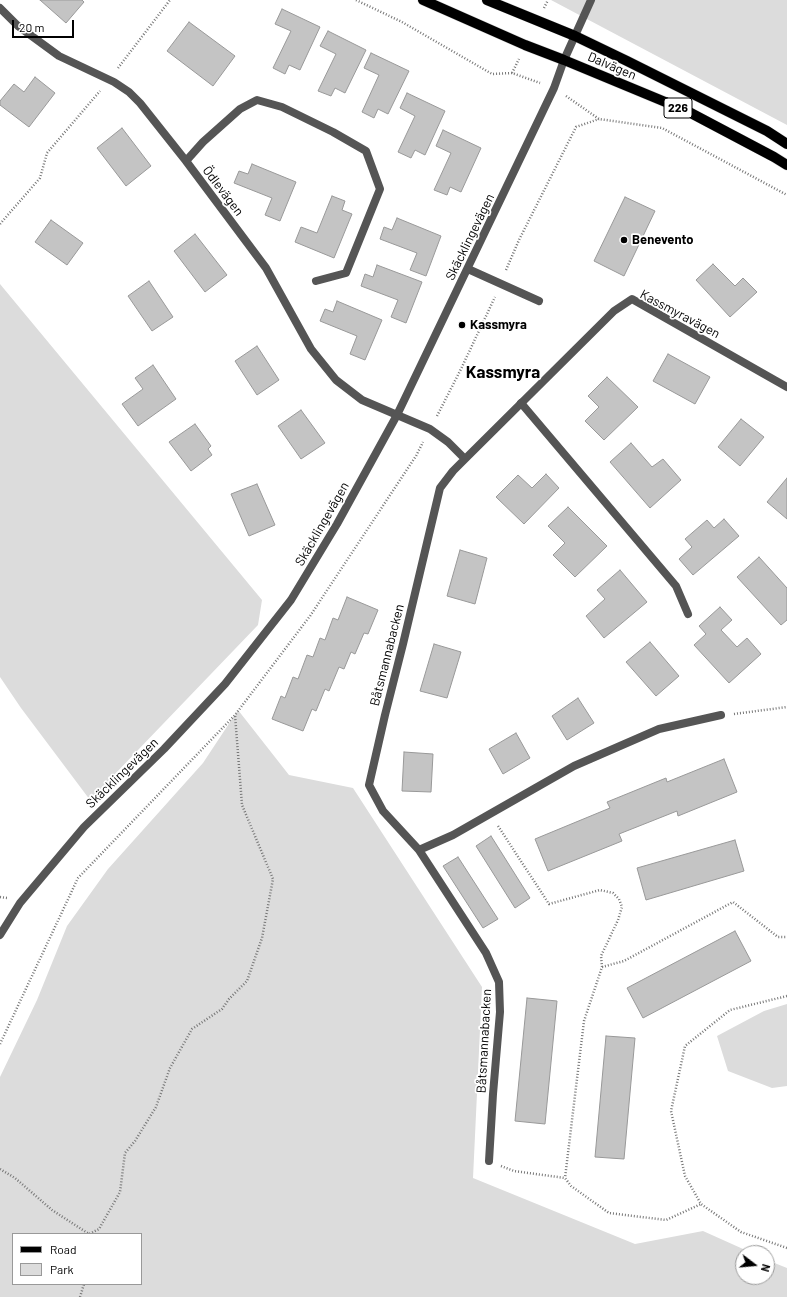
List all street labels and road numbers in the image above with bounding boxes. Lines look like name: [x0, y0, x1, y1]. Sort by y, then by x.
street label: Dalvägen: [585, 49, 639, 83]
road number: 226: [664, 98, 692, 118]
street label: Ödlevägen: [199, 163, 247, 219]
street label: Skäcklingevägen: [442, 191, 498, 283]
street label: Kassmyravägen: [637, 286, 723, 342]
street label: Skäcklingevägen: [292, 479, 352, 569]
street label: Båtsmannabacken: [367, 602, 407, 708]
street label: Skäcklingevägen: [83, 735, 161, 811]
street label: Båtsmannabacken: [473, 988, 495, 1094]

